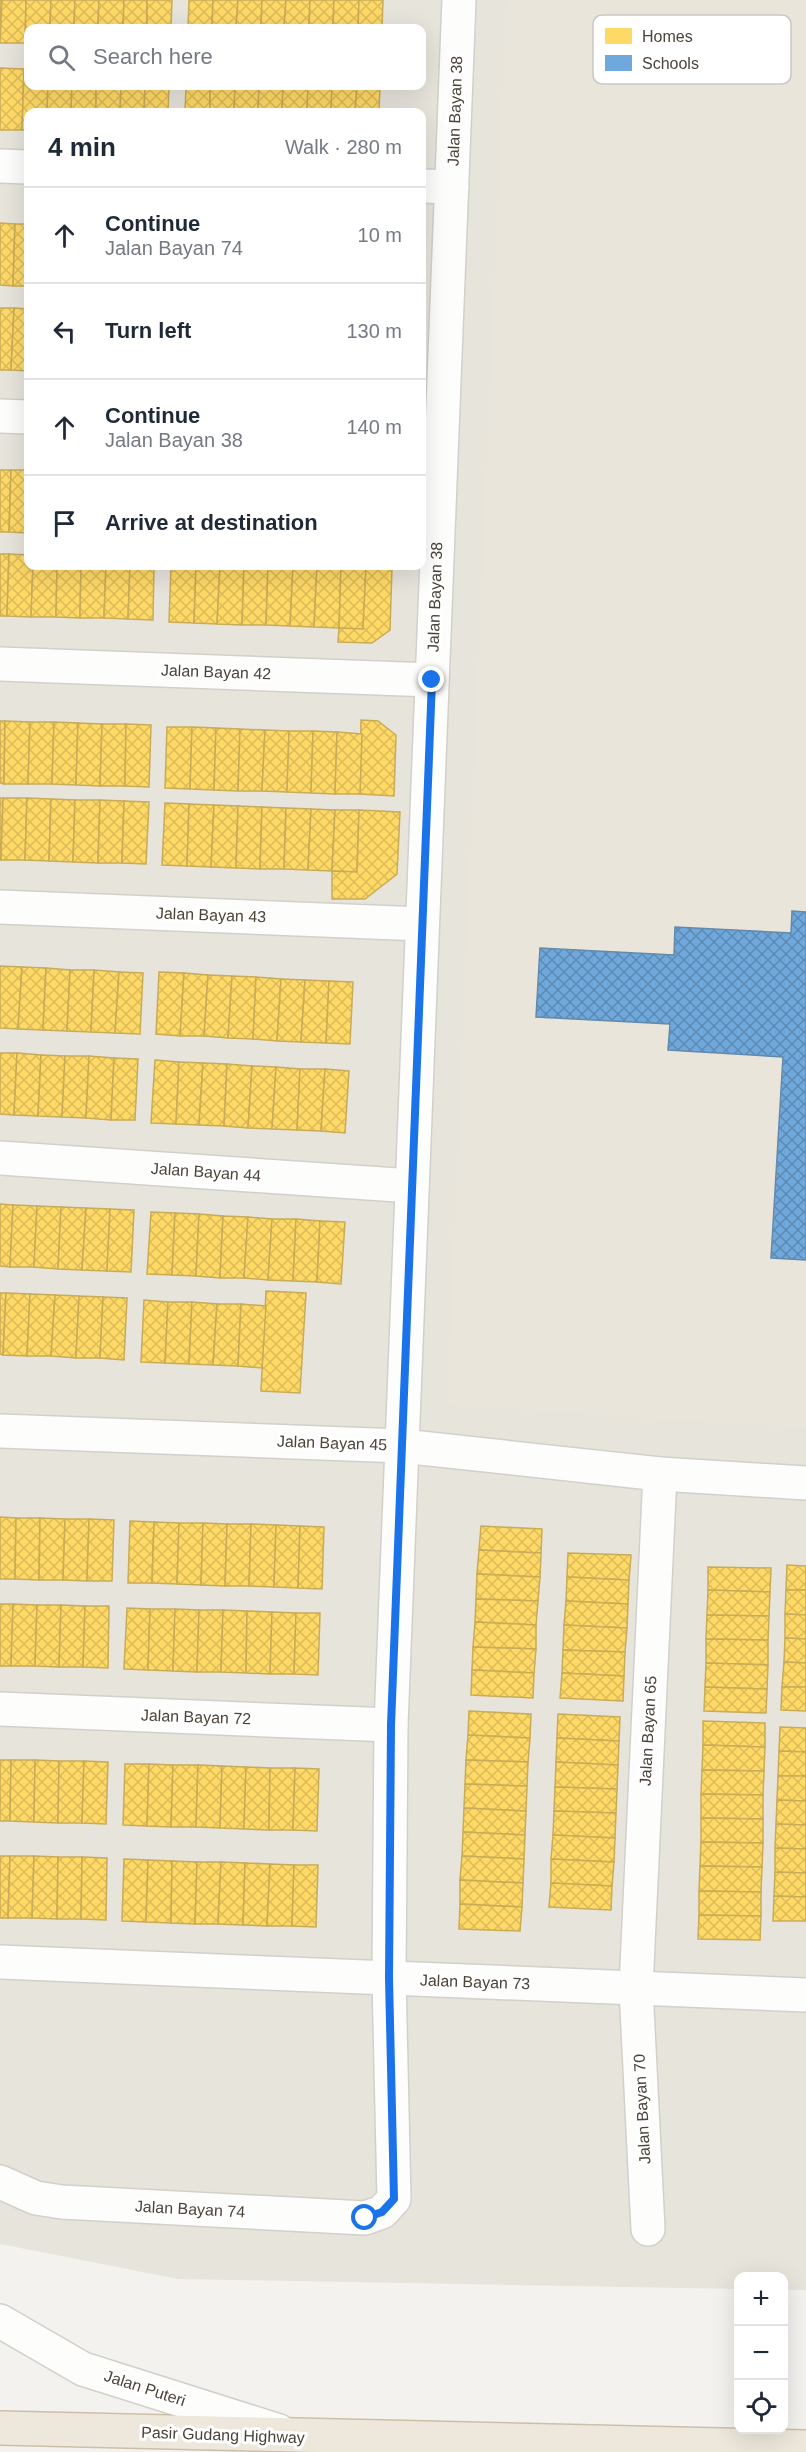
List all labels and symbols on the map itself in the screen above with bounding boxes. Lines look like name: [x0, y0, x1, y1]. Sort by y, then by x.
legend: [593, 15, 791, 84]
text: Homes: [642, 28, 693, 45]
street label: Jalan Bayan 38: [445, 55, 465, 166]
text: Schools: [642, 55, 699, 72]
street label: Jalan Bayan 38: [425, 541, 445, 652]
street label: Jalan Bayan 42: [161, 662, 272, 682]
route end: [418, 666, 444, 692]
street label: Jalan Bayan 43: [156, 905, 267, 925]
street label: Jalan Bayan 44: [150, 1160, 262, 1184]
street label: Jalan Bayan 45: [277, 1433, 388, 1453]
street label: Jalan Bayan 65: [637, 1675, 659, 1787]
street label: Jalan Bayan 72: [141, 1707, 252, 1727]
street label: Jalan Bayan 73: [420, 1972, 531, 1992]
street label: Jalan Bayan 70: [631, 2053, 653, 2165]
street label: Jalan Bayan 74: [134, 2198, 246, 2220]
route start: [351, 2204, 377, 2230]
street label: Jalan Puteri: [102, 2367, 188, 2409]
street label: Pasir Gudang Highway: [141, 2424, 305, 2446]

